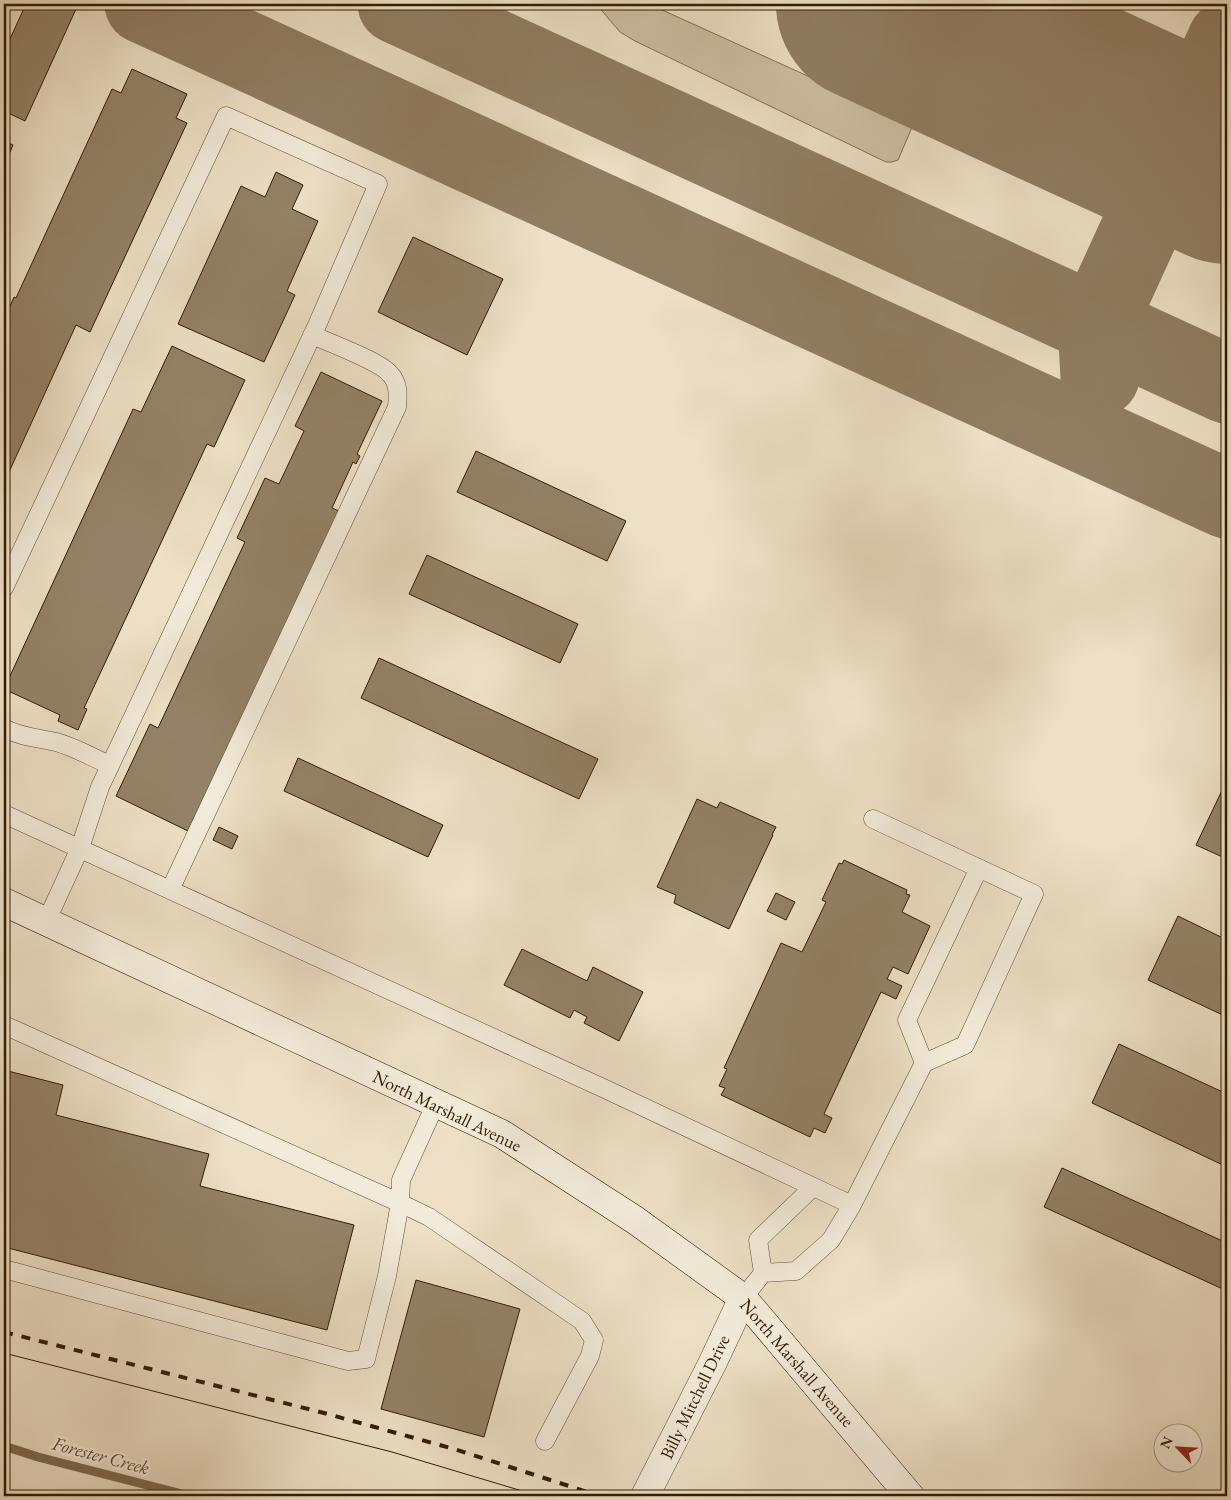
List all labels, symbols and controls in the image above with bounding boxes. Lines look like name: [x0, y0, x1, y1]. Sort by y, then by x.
street label: North Marshall Avenue: [369, 1065, 525, 1157]
street label: North Marshall Avenue: [735, 1294, 859, 1432]
street label: Billy Mitchell Drive: [654, 1331, 735, 1463]
north arrow: [1154, 1422, 1204, 1472]
water label: Forester Creek: [49, 1430, 152, 1480]
text: N: [1156, 1433, 1177, 1451]

